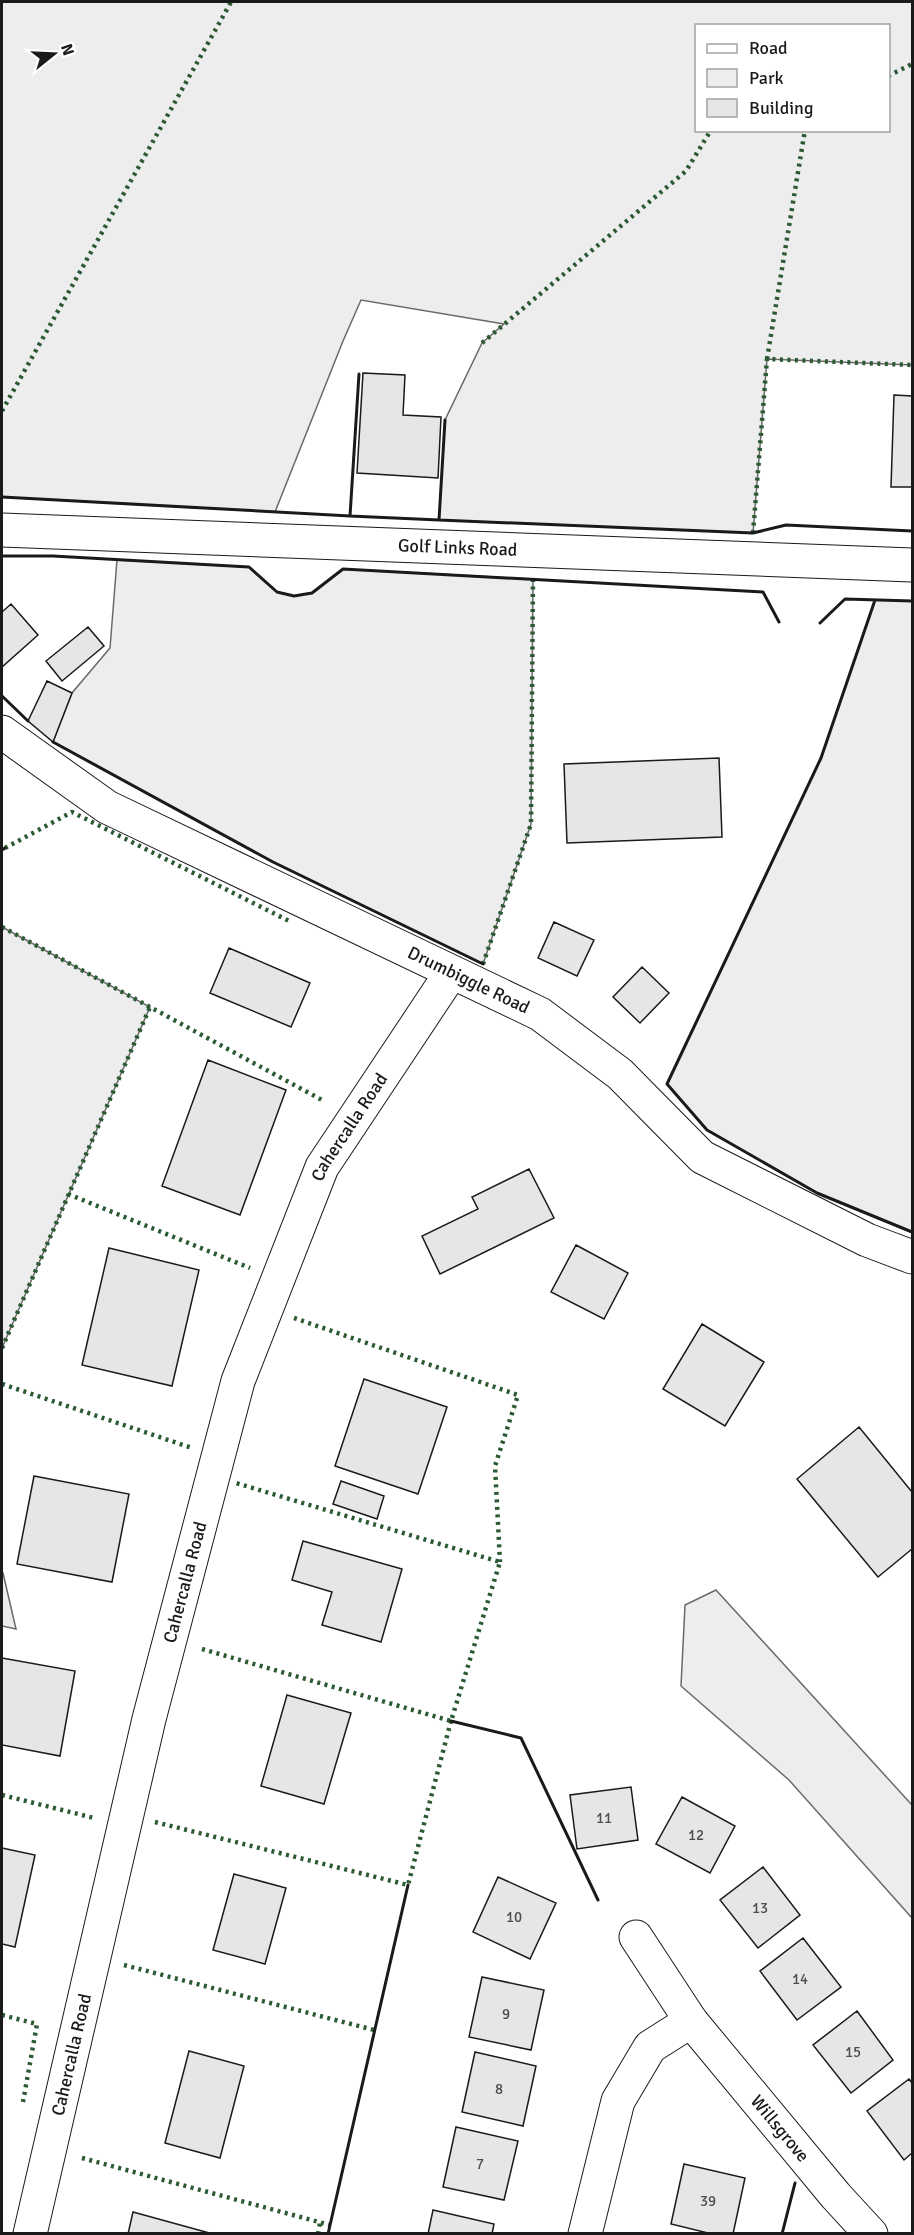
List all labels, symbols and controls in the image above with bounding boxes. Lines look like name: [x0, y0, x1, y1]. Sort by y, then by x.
north arrow: [24, 24, 84, 84]
legend: [695, 24, 890, 132]
text: Road: [749, 37, 788, 59]
text: N: [56, 41, 79, 58]
text: Park: [749, 67, 784, 89]
text: Building: [749, 97, 813, 119]
street label: Golf Links Road: [398, 534, 518, 561]
street label: Drumbiggle Road: [404, 941, 533, 1018]
street label: Cahercalla Road: [307, 1069, 392, 1184]
street label: Cahercalla Road: [158, 1519, 212, 1645]
house number: 11: [596, 1809, 612, 1827]
house number: 12: [688, 1826, 704, 1844]
house number: 13: [752, 1899, 768, 1917]
house number: 10: [506, 1908, 522, 1926]
house number: 14: [792, 1970, 808, 1988]
street label: Cahercalla Road: [47, 1991, 96, 2118]
house number: 9: [502, 2005, 510, 2023]
house number: 15: [845, 2043, 861, 2061]
house number: 8: [495, 2080, 503, 2098]
street label: Willsgrove: [746, 2090, 814, 2166]
house number: 7: [476, 2155, 484, 2173]
house number: 39: [700, 2192, 716, 2210]

